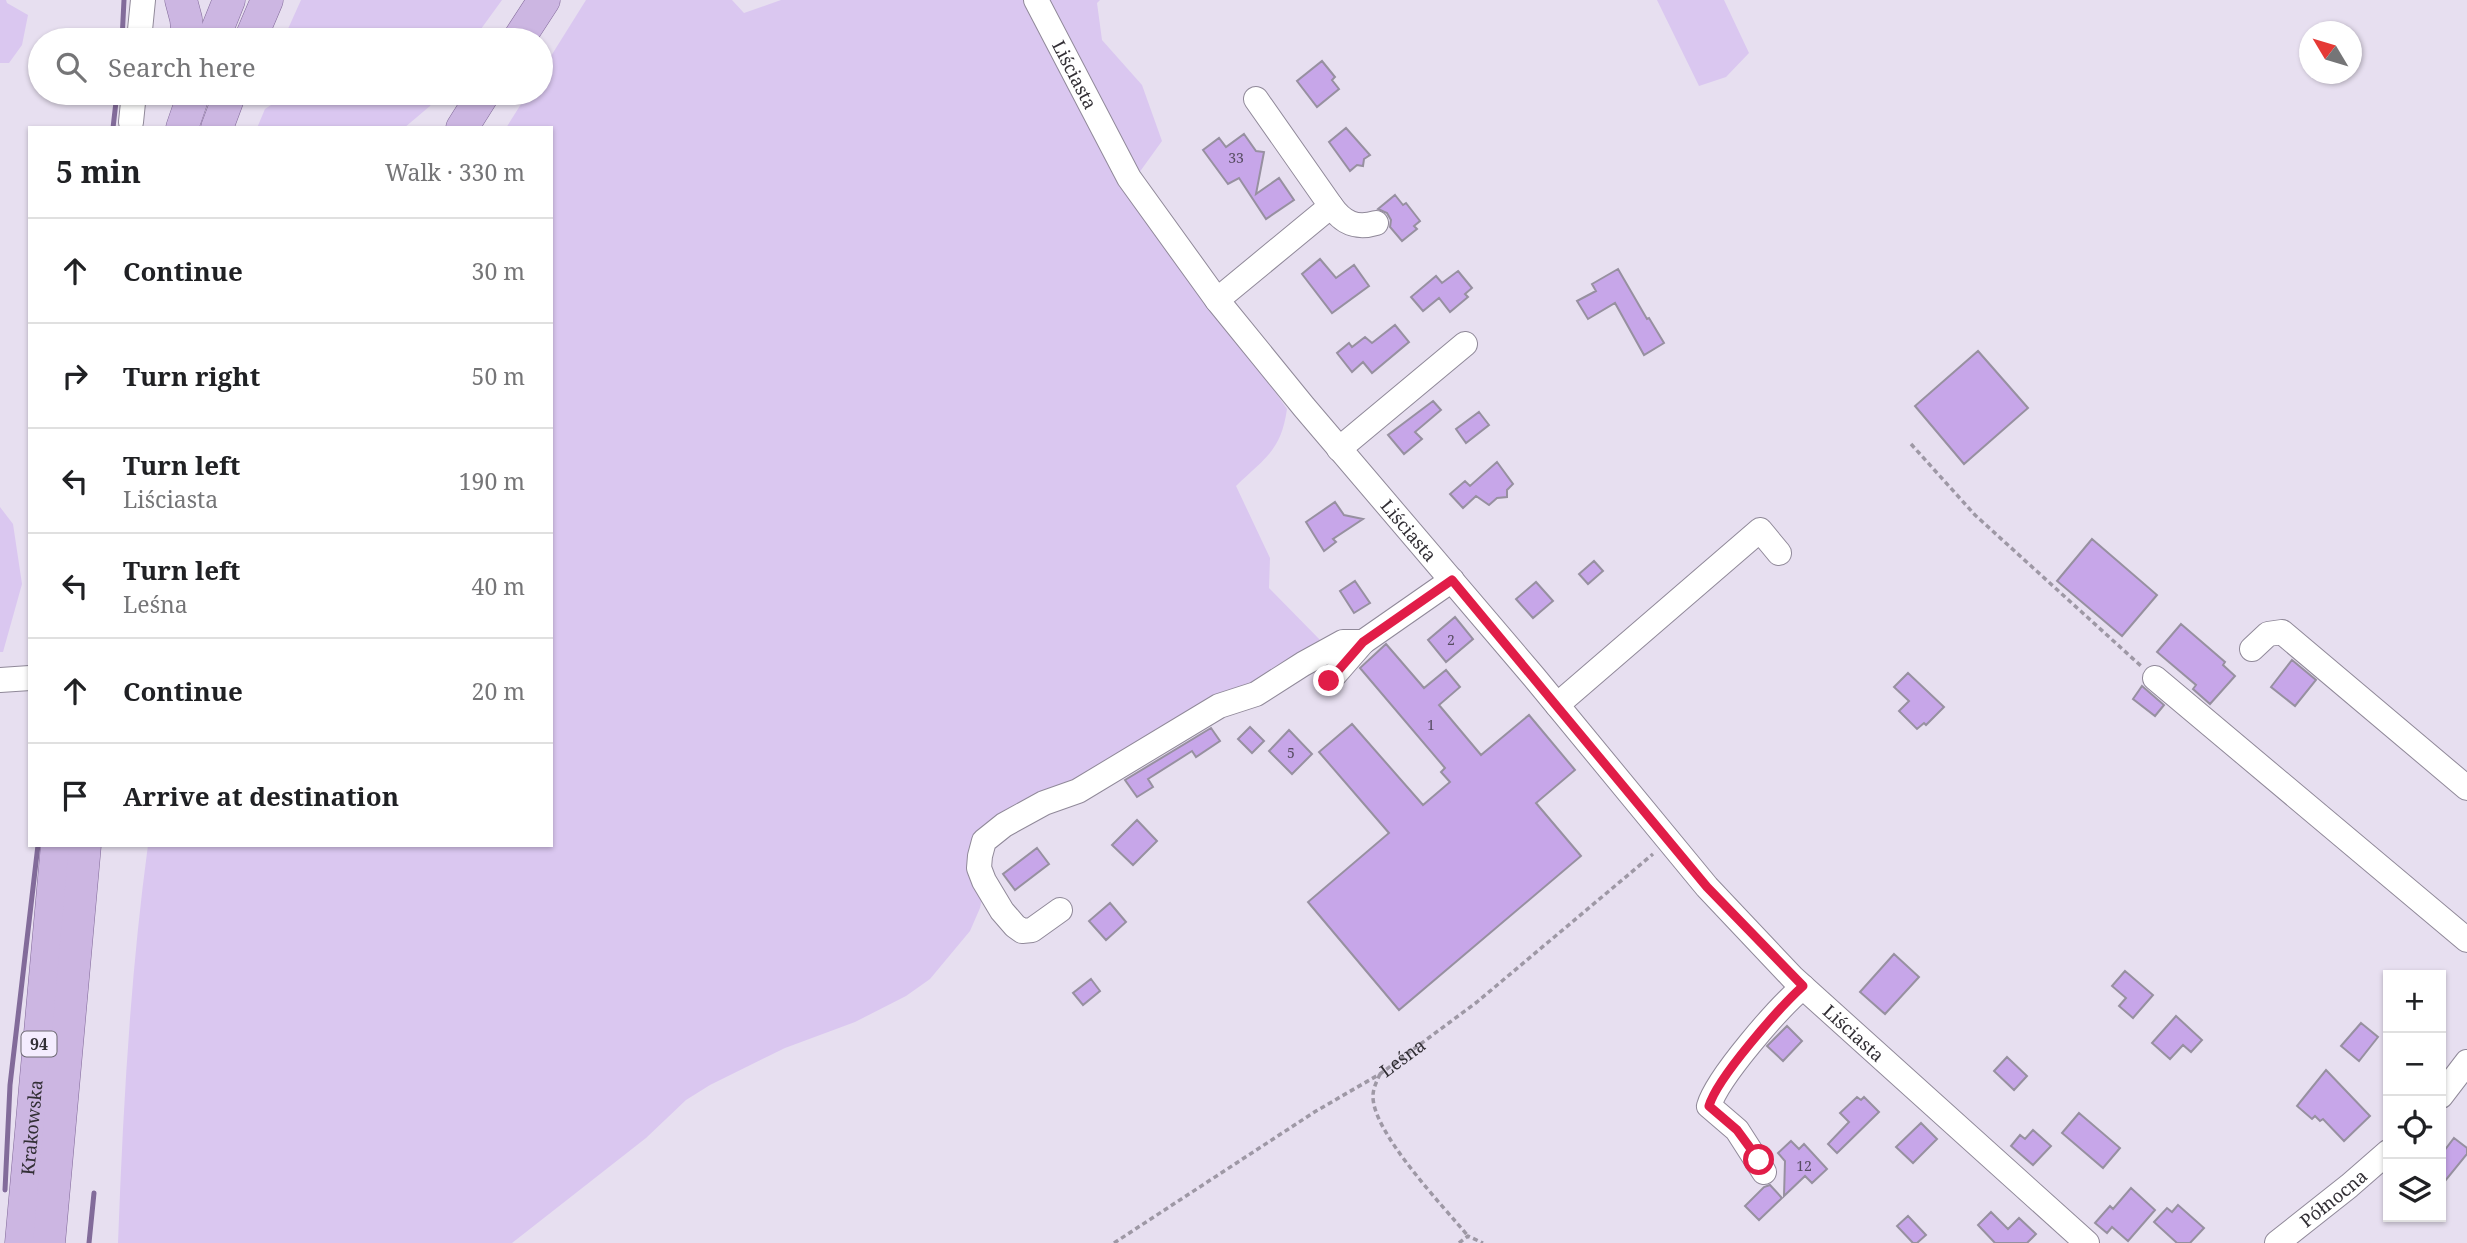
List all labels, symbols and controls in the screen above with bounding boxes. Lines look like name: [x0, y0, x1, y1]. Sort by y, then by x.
north arrow: [2299, 21, 2362, 84]
search box: [28, 28, 553, 105]
street label: Liściasta: [1047, 36, 1103, 113]
icon: search: [52, 48, 90, 86]
text: Search here: [108, 49, 256, 85]
house number: 33: [1228, 148, 1244, 167]
text: 5 min: [56, 151, 141, 192]
text: Walk · 330 m: [385, 156, 525, 188]
icon: ahead: [56, 252, 94, 290]
text: Continue: [123, 253, 243, 289]
text: 30 m: [472, 255, 525, 287]
icon: right: [56, 357, 94, 395]
text: Turn right: [123, 358, 260, 394]
text: 50 m: [472, 360, 525, 392]
text: Turn left: [123, 447, 240, 483]
icon: left: [56, 462, 94, 500]
text: 190 m: [459, 465, 525, 497]
text: Liściasta: [123, 483, 218, 515]
street label: Liściasta: [1376, 494, 1442, 566]
text: Turn left: [123, 552, 240, 588]
icon: left: [56, 567, 94, 605]
text: 40 m: [472, 570, 525, 602]
text: Leśna: [123, 588, 188, 620]
house number: 2: [1447, 630, 1455, 649]
route end: [1313, 665, 1344, 696]
icon: ahead: [56, 672, 94, 710]
text: Continue: [123, 673, 243, 709]
text: 20 m: [472, 675, 525, 707]
house number: 1: [1427, 715, 1435, 734]
house number: 5: [1287, 743, 1295, 762]
icon: arrive: [56, 777, 94, 815]
text: Arrive at destination: [123, 778, 399, 814]
map controls: [2383, 970, 2446, 1222]
button: +: [2383, 970, 2446, 1033]
street label: Liściasta: [1818, 999, 1890, 1067]
road number: 94: [22, 1032, 56, 1056]
street label: Leśna: [1375, 1033, 1430, 1082]
button: −: [2383, 1033, 2446, 1096]
street label: Krakowska: [15, 1079, 48, 1176]
button: locate: [2383, 1096, 2446, 1159]
route start: [1743, 1144, 1774, 1175]
house number: 12: [1796, 1156, 1812, 1175]
button: layers: [2383, 1159, 2446, 1222]
street label: Północna: [2295, 1164, 2372, 1232]

